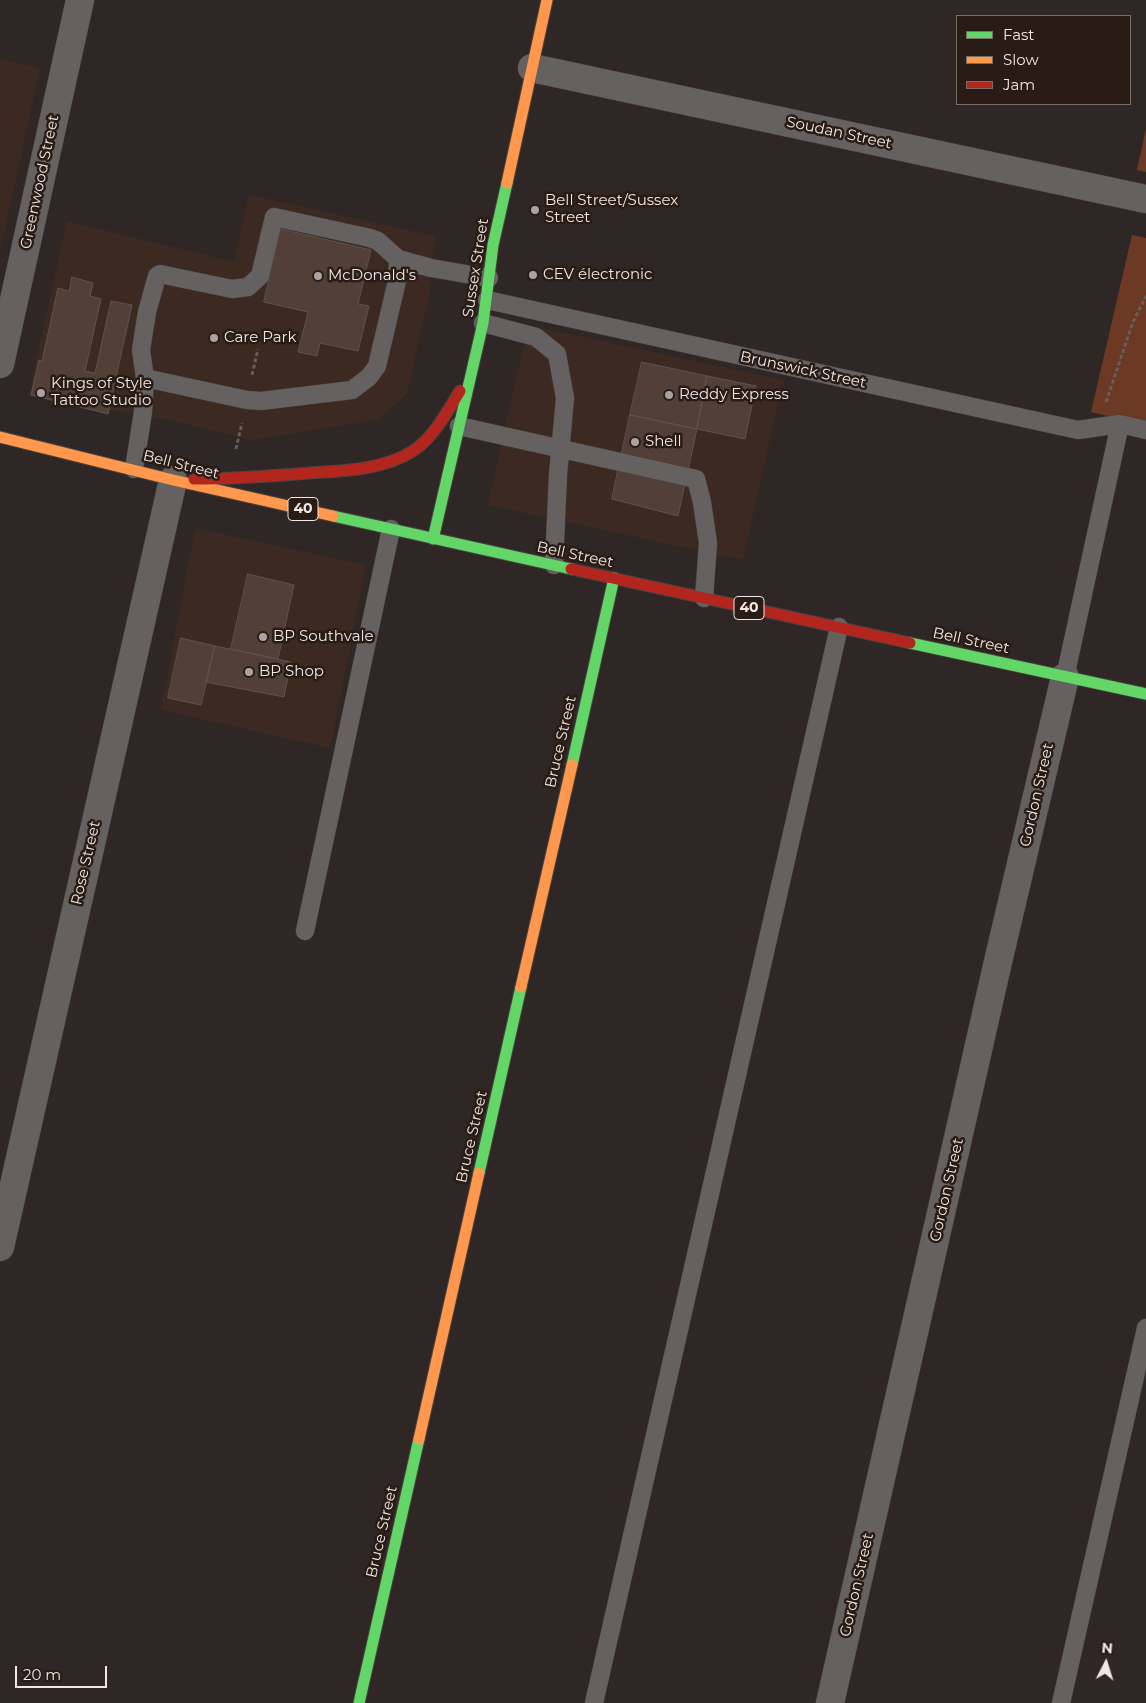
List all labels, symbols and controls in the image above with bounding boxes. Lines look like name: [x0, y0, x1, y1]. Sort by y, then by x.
legend: [956, 15, 1131, 105]
text: Fast: [1003, 25, 1034, 44]
text: Slow: [1003, 50, 1039, 69]
text: Jam: [1003, 75, 1035, 94]
street label: Greenwood Street: [17, 113, 63, 251]
street label: Soudan Street: [785, 113, 893, 153]
place label: Bell Street/Sussex Street: [545, 192, 678, 227]
marker: Bell Street/Sussex Street: [529, 204, 541, 216]
street label: Sussex Street: [459, 217, 493, 319]
place label: CEV électronic: [543, 266, 653, 284]
place label: McDonald's: [328, 267, 416, 285]
marker: CEV électronic: [527, 269, 539, 281]
marker: McDonald's: [312, 270, 324, 282]
place label: Care Park: [224, 329, 296, 347]
marker: Care Park: [208, 332, 220, 344]
street label: Brunswick Street: [738, 348, 868, 392]
place label: Kings of Style Tattoo Studio: [51, 375, 152, 410]
place label: Reddy Express: [679, 386, 789, 404]
marker: Kings of Style Tattoo Studio: [35, 387, 47, 399]
marker: Reddy Express: [663, 389, 675, 401]
place label: Shell: [645, 433, 681, 451]
marker: Shell: [629, 436, 641, 448]
street label: Bell Street: [141, 447, 221, 483]
road number: 40: [288, 498, 318, 520]
street label: Bell Street: [535, 538, 615, 572]
road number: 40: [734, 596, 764, 620]
street label: Bell Street: [931, 624, 1011, 658]
place label: BP Southvale: [273, 628, 374, 646]
marker: BP Southvale: [257, 631, 269, 643]
place label: BP Shop: [259, 663, 324, 681]
marker: BP Shop: [243, 666, 255, 678]
street label: Bruce Street: [542, 694, 580, 790]
street label: Gordon Street: [1016, 741, 1058, 849]
street label: Rose Street: [68, 819, 104, 907]
street label: Bruce Street: [453, 1089, 491, 1185]
street label: Gordon Street: [926, 1136, 968, 1244]
street label: Bruce Street: [363, 1484, 401, 1580]
street label: Gordon Street: [836, 1531, 878, 1639]
north arrow: [1081, 1638, 1131, 1688]
text: N: [1101, 1639, 1114, 1658]
scale bar: [18, 1656, 110, 1688]
text: 20 m: [23, 1665, 61, 1684]

